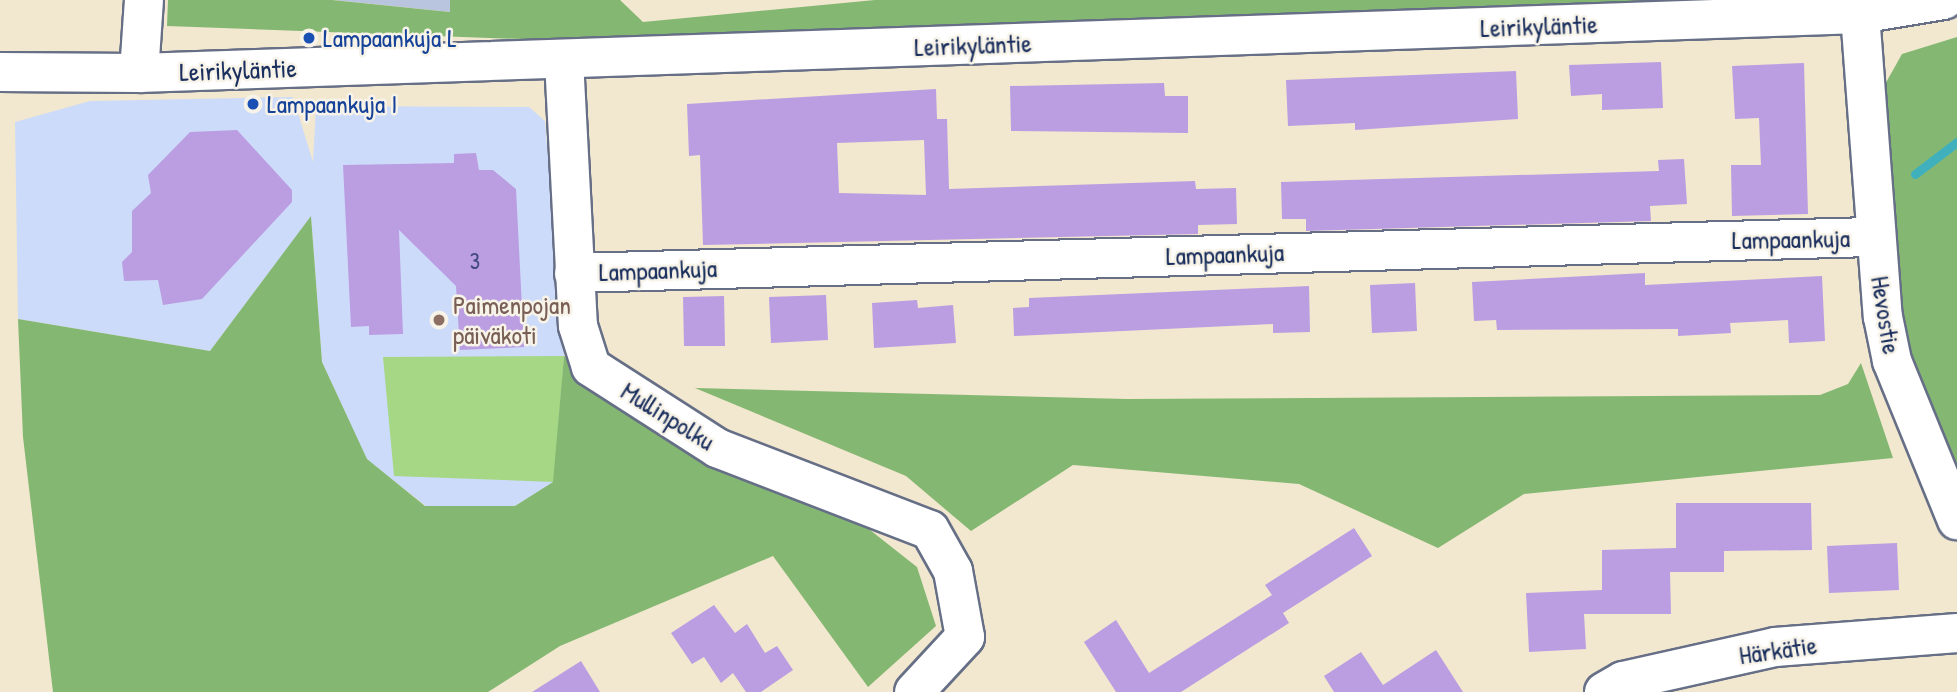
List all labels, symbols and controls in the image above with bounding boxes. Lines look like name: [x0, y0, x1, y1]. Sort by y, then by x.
street label: Leirikyläntie: [1480, 8, 1598, 44]
place label: Lampaankuja L: [323, 22, 457, 54]
street label: Leirikyläntie: [914, 27, 1032, 63]
marker: Lampaankuja L: [301, 30, 317, 46]
street label: Leirikyläntie: [179, 52, 297, 88]
place label: Lampaankuja I: [267, 88, 397, 120]
marker: Lampaankuja I: [245, 96, 261, 112]
street label: Lampaankuja: [1732, 222, 1850, 256]
street label: Lampaankuja: [1165, 236, 1285, 272]
house number: 3: [470, 247, 480, 275]
street label: Lampaankuja: [598, 252, 718, 288]
street label: Hevostie: [1864, 274, 1908, 356]
place label: Paimenpojan päiväkoti: [453, 289, 571, 350]
marker: Paimenpojan päiväkoti: [431, 312, 447, 328]
street label: Mullinpolku: [615, 375, 721, 457]
street label: Härkätie: [1737, 629, 1819, 671]

